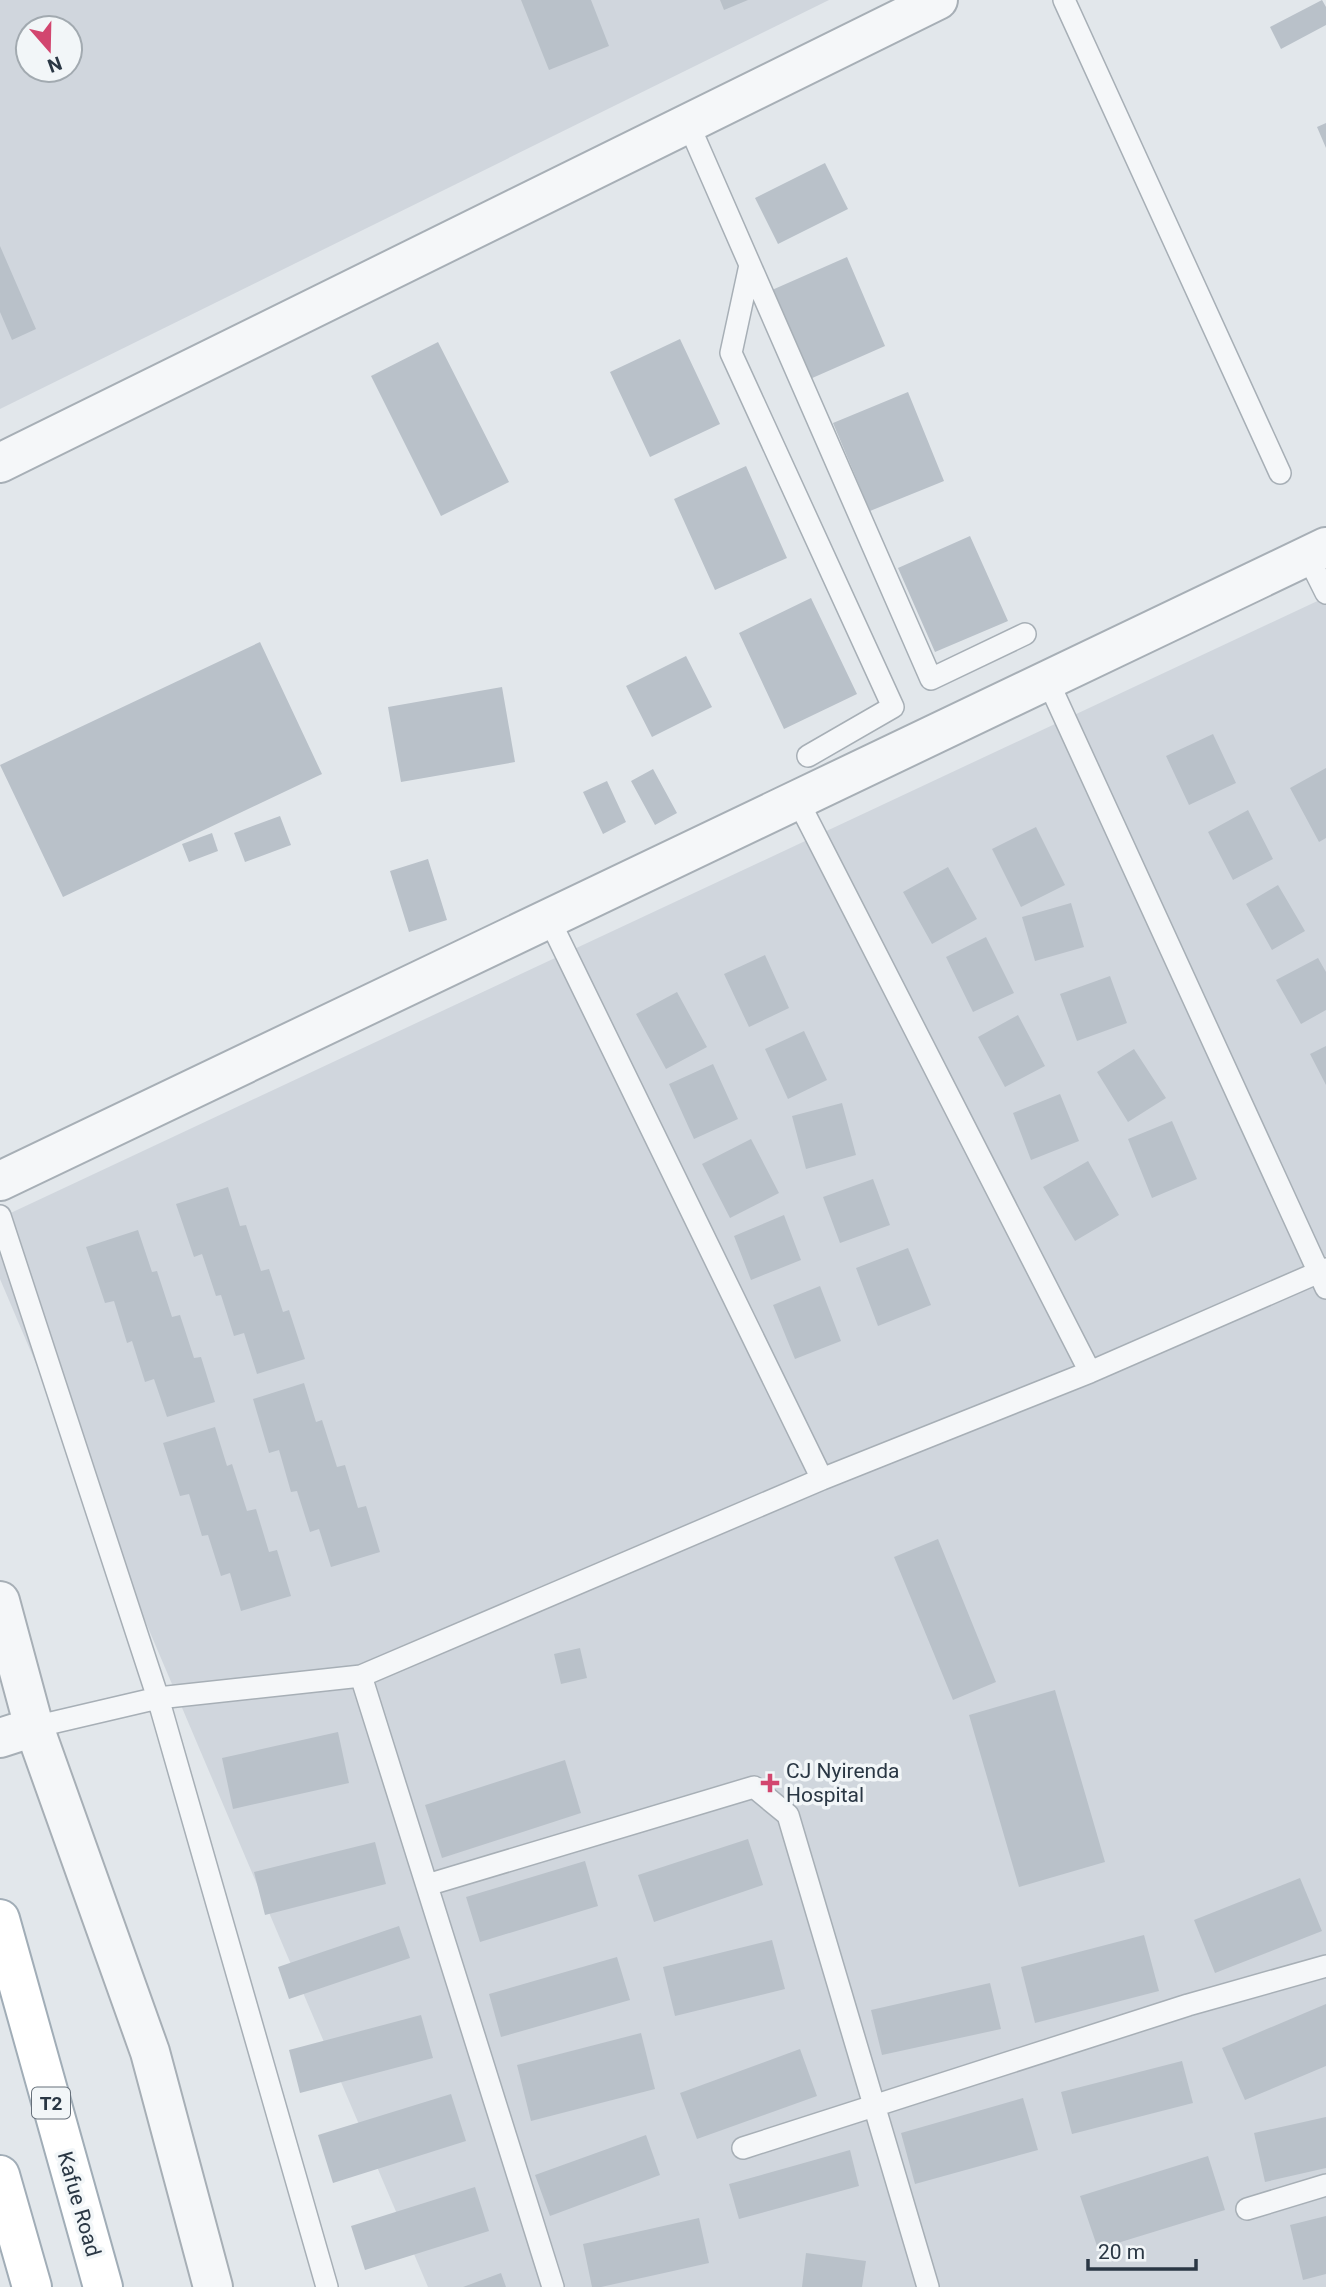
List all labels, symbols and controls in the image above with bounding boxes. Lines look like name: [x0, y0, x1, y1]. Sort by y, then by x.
north arrow: [14, 14, 84, 84]
text: N: [44, 51, 65, 78]
place label: CJ Nyirenda Hospital: [786, 1759, 899, 1807]
marker: CJ Nyirenda Hospital: [760, 1773, 780, 1793]
road number: T2: [32, 2088, 70, 2118]
street label: Kafue Road: [53, 2149, 105, 2259]
scale bar: [1088, 2228, 1196, 2272]
text: 20 m: [1098, 2240, 1145, 2264]

